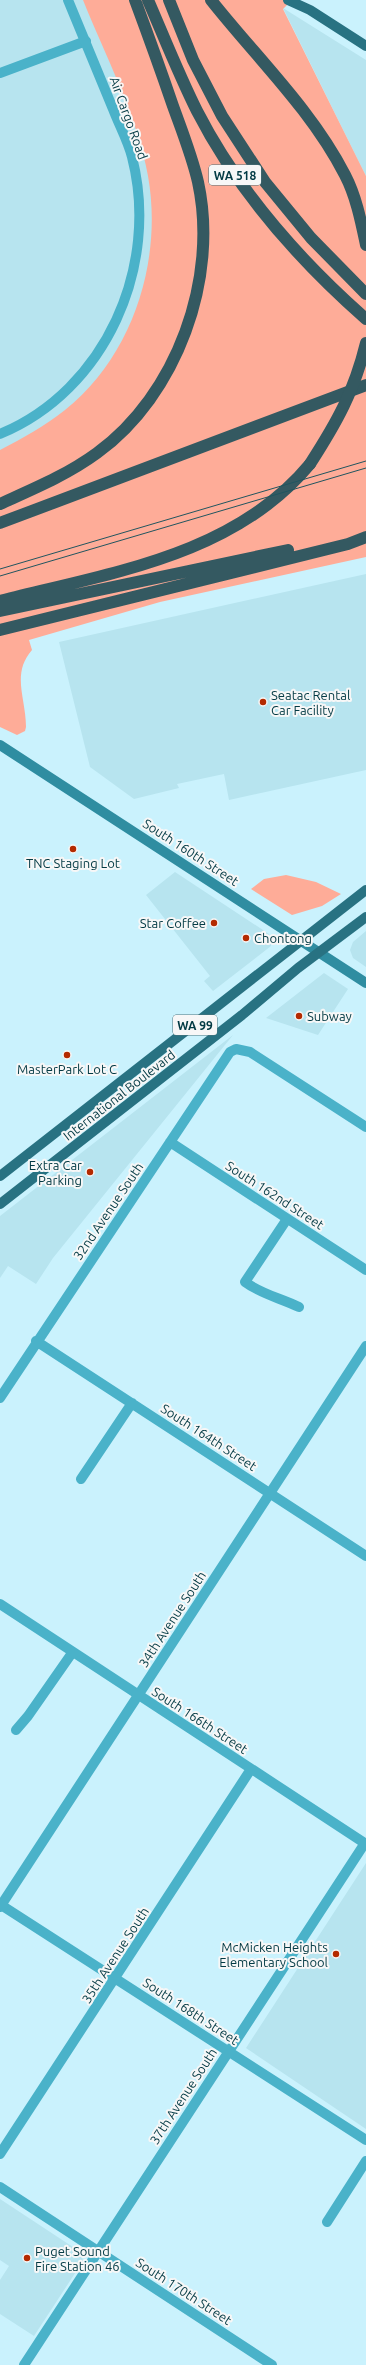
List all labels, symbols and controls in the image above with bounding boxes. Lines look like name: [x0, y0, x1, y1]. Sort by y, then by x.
street label: Air Cargo Road: [108, 75, 150, 161]
road number: WA 518: [209, 165, 261, 185]
place label: Seatac Rental Car Facility: [271, 688, 351, 717]
marker: Seatac Rental Car Facility: [258, 697, 268, 707]
street label: South 160th Street: [141, 816, 241, 888]
marker: TNC Staging Lot: [68, 844, 78, 854]
place label: TNC Staging Lot: [26, 856, 120, 870]
place label: Star Coffee: [140, 916, 206, 930]
marker: Star Coffee: [209, 918, 219, 928]
place label: Chontong: [254, 931, 312, 945]
marker: Chontong: [241, 933, 251, 943]
place label: Subway: [307, 1009, 352, 1023]
marker: Subway: [294, 1011, 304, 1021]
road number: WA 99: [173, 1015, 217, 1035]
street label: International Boulevard: [60, 1047, 178, 1143]
marker: MasterPark Lot C: [62, 1050, 72, 1060]
place label: MasterPark Lot C: [17, 1062, 117, 1076]
place label: Extra Car Parking: [29, 1158, 82, 1187]
street label: South 162nd Street: [224, 1158, 326, 1232]
street label: 32nd Avenue South: [70, 1160, 146, 1262]
marker: Extra Car Parking: [85, 1167, 95, 1177]
street label: South 164th Street: [159, 1401, 259, 1473]
street label: 34th Avenue South: [136, 1569, 208, 1669]
street label: South 166th Street: [150, 1684, 250, 1756]
street label: 35th Avenue South: [79, 1905, 151, 2005]
place label: McMicken Heights Elementary School: [219, 1940, 329, 1969]
marker: McMicken Heights Elementary School: [331, 1949, 341, 1959]
street label: South 168th Street: [141, 1975, 241, 2047]
street label: 37th Avenue South: [147, 2046, 219, 2146]
place label: Puget Sound Fire Station 46: [35, 2244, 120, 2273]
marker: Puget Sound Fire Station 46: [22, 2253, 32, 2263]
street label: South 170th Street: [134, 2255, 234, 2327]

